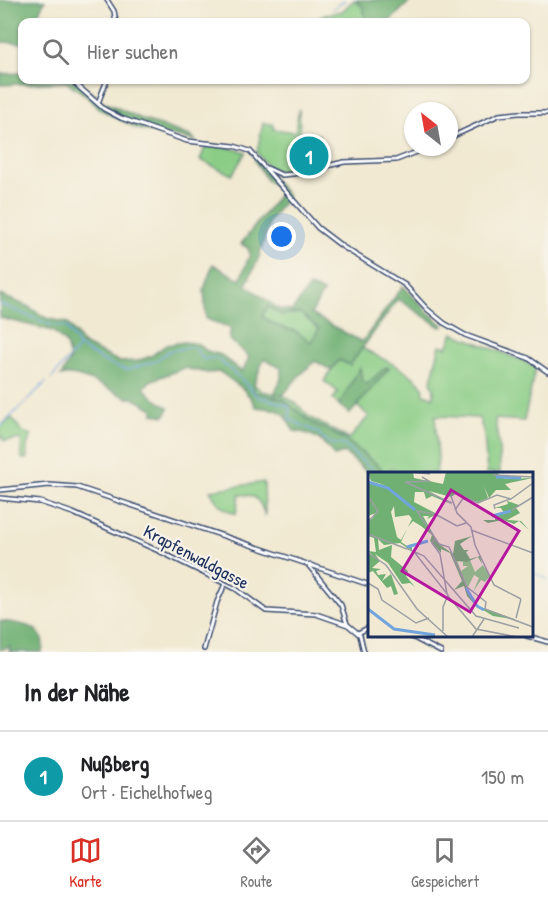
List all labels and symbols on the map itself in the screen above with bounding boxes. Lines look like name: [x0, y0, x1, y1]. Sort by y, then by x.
north arrow: [404, 102, 458, 156]
pin: 1: [290, 134, 328, 178]
your location: [267, 222, 296, 251]
inset map: [368, 472, 533, 637]
street label: Krapfenwaldgasse: [139, 518, 253, 595]

